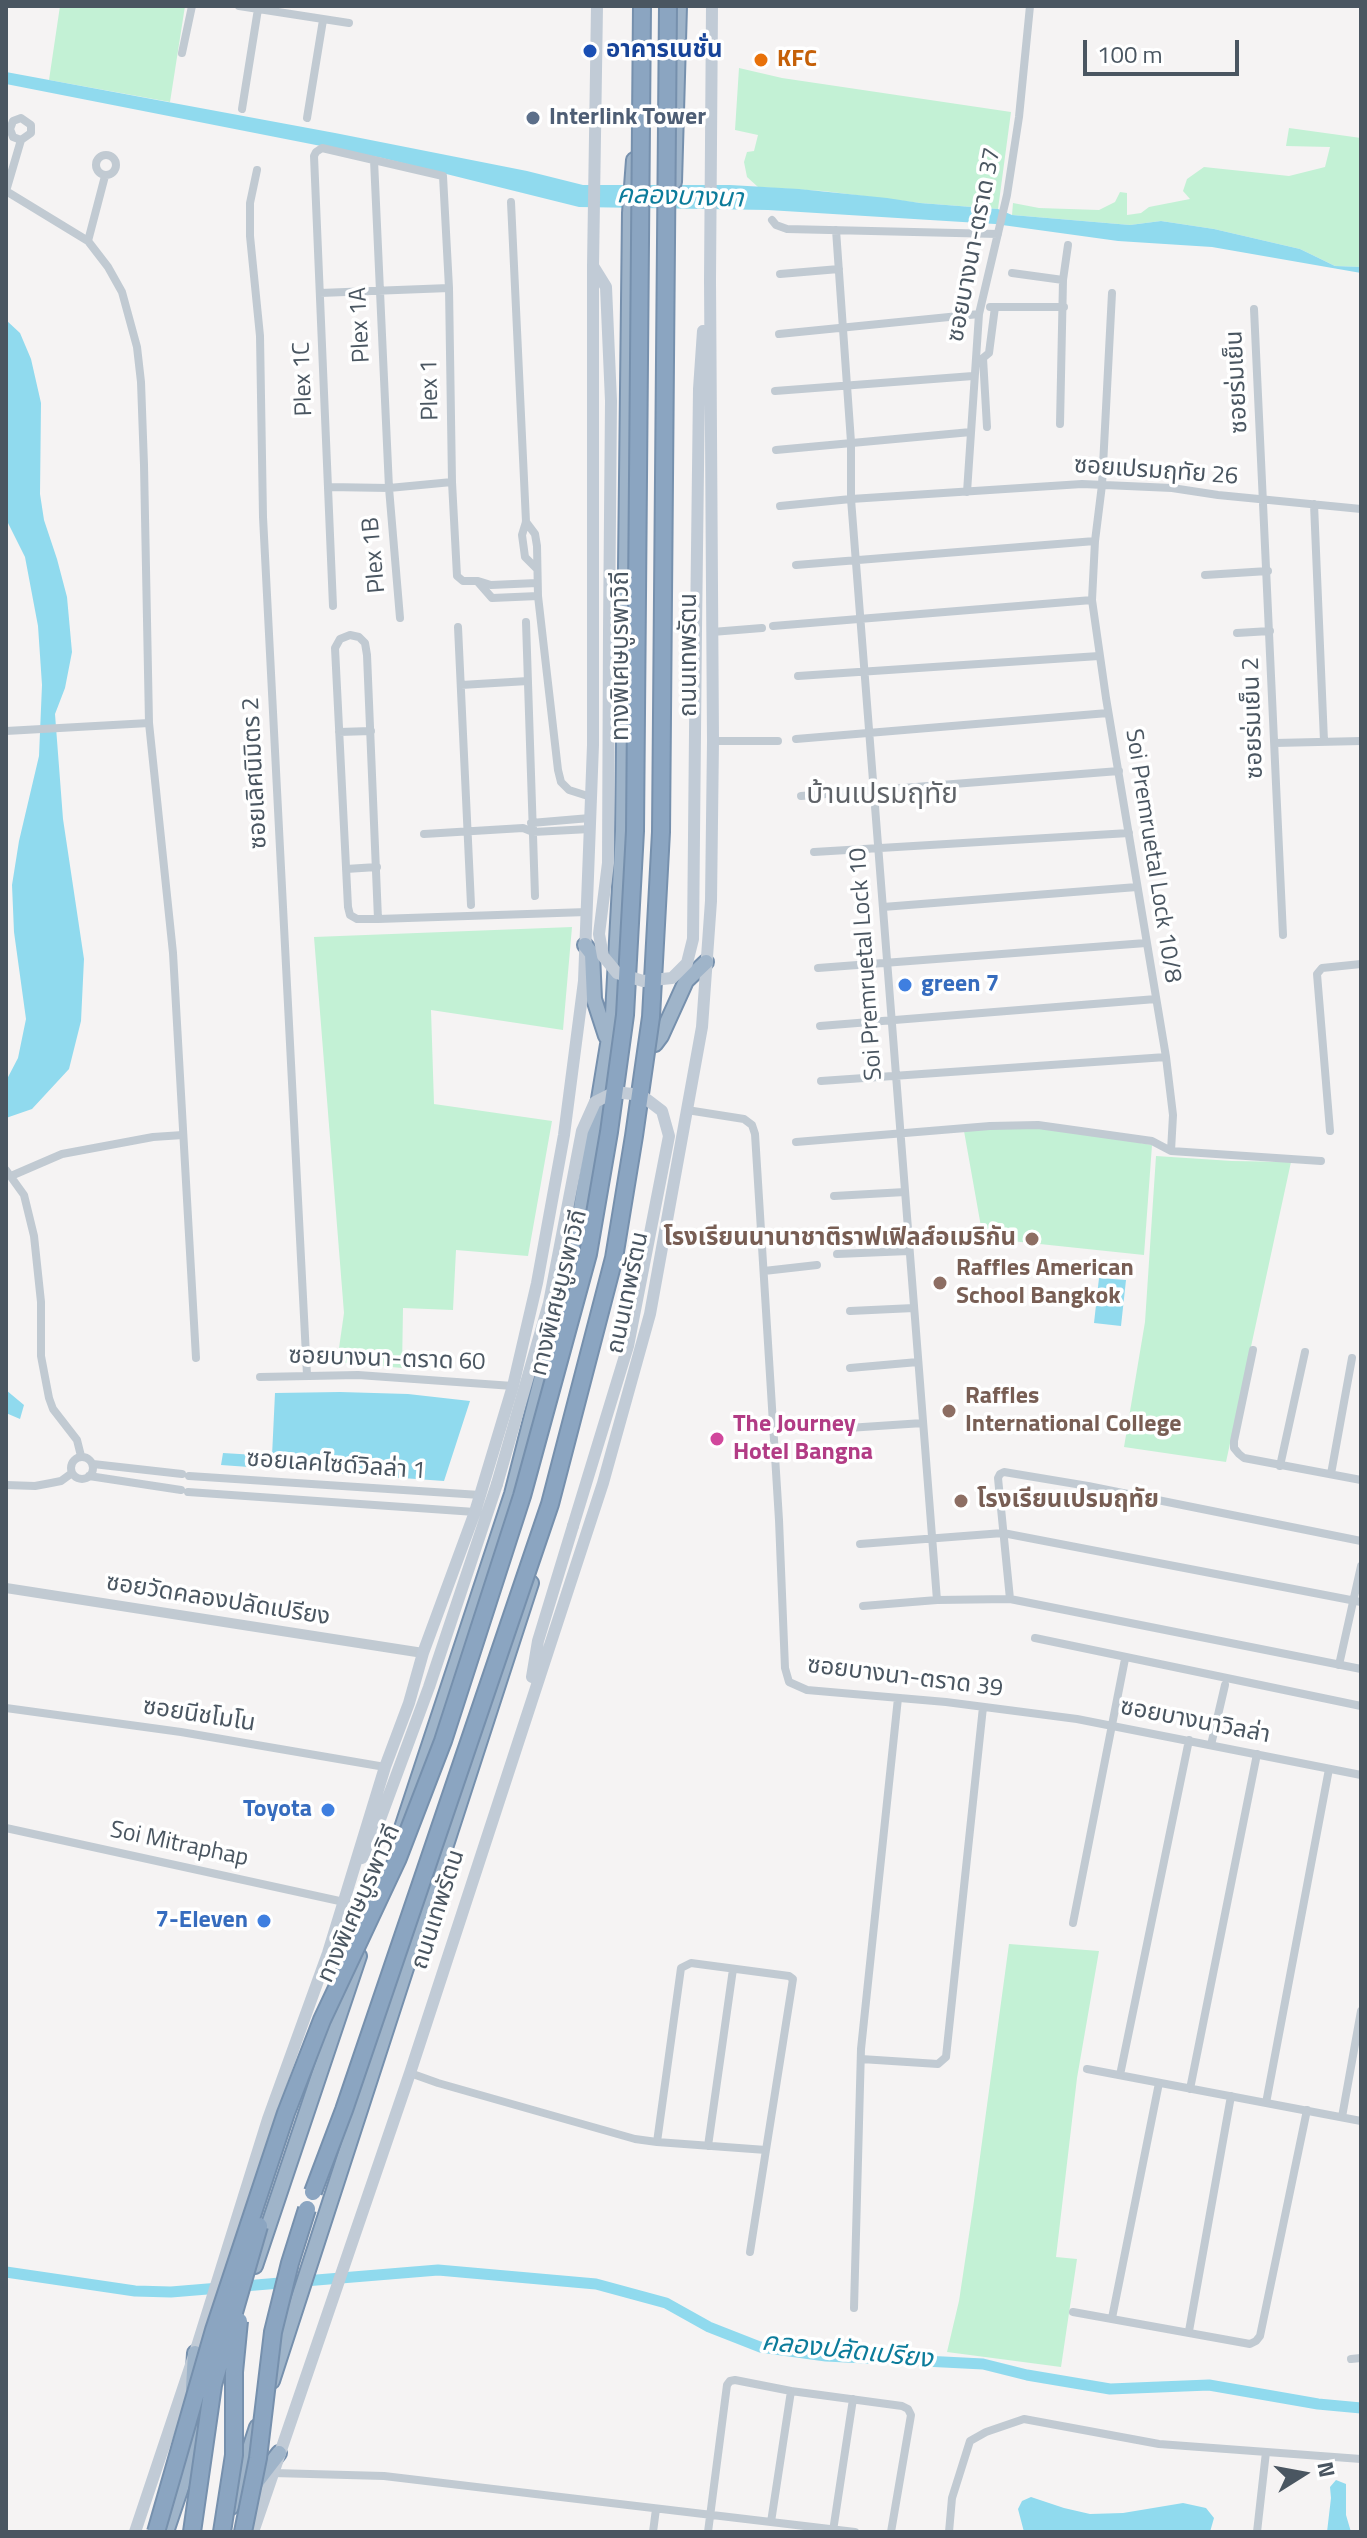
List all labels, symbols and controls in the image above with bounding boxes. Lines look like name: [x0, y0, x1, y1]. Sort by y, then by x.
scale bar: [1087, 24, 1243, 74]
text: 100 m: [1097, 36, 1163, 72]
place label: อาคารเนชั่น: [606, 37, 722, 65]
marker: อาคารเนชั่น: [581, 42, 599, 60]
place label: KFC: [777, 46, 817, 74]
marker: KFC: [752, 51, 770, 69]
place label: Interlink Tower: [549, 104, 706, 132]
marker: Interlink Tower: [524, 109, 542, 127]
street label: ซอยบางนา-ตราด 37: [942, 145, 1008, 345]
water label: คลองบางนา: [616, 180, 744, 216]
street label: Plex 1A: [345, 286, 377, 364]
street label: ซอยร่มเย็น: [1221, 330, 1255, 434]
street label: Plex 1C: [288, 341, 320, 417]
street label: Plex 1: [416, 359, 446, 421]
street label: ซอยเปรมฤทัย 26: [1073, 452, 1239, 492]
street label: Plex 1B: [357, 516, 393, 594]
street label: ทางพิเศษบูรพาวิถี: [608, 571, 636, 741]
street label: ถนนเทพรัตน: [676, 593, 704, 717]
street label: ซอยร่มเย็น 2: [1237, 657, 1271, 779]
street label: ซอยเลิศนิมิตร 2: [238, 696, 274, 850]
street label: Soi Premruetal Lock 10/8: [1118, 727, 1186, 985]
district label: บ้านเปรมฤทัย: [806, 779, 958, 813]
street label: Soi Premruetal Lock 10: [845, 847, 889, 1081]
place label: green 7: [921, 971, 999, 999]
marker: green 7: [896, 976, 914, 994]
street label: ทางพิเศษบูรพาวิถี: [525, 1207, 595, 1379]
place label: โรงเรียนนานาชาติราฟเฟิลส์อเมริกัน: [663, 1225, 1016, 1253]
street label: ถนนเทพรัตน: [602, 1229, 656, 1357]
marker: โรงเรียนนานาชาติราฟเฟิลส์อเมริกัน: [1023, 1230, 1041, 1248]
place label: Raffles American School Bangkok: [956, 1255, 1134, 1311]
marker: Raffles American School Bangkok: [931, 1274, 949, 1292]
street label: ซอยบางนา-ตราด 60: [288, 1342, 486, 1378]
place label: Raffles International College: [965, 1383, 1181, 1439]
marker: Raffles International College: [940, 1402, 958, 1420]
place label: The Journey Hotel Bangna: [733, 1411, 873, 1467]
marker: The Journey Hotel Bangna: [708, 1430, 726, 1448]
street label: ซอยเลคไซด์วิลล่า 1: [245, 1445, 427, 1487]
place label: โรงเรียนเปรมฤทัย: [977, 1487, 1159, 1515]
marker: โรงเรียนเปรมฤทัย: [952, 1492, 970, 1510]
street label: ซอยวัดคลองปลัดเปรียง: [104, 1569, 332, 1633]
street label: ซอยบางนา-ตราด 39: [805, 1652, 1005, 1704]
street label: ซอยนีชโมโน: [141, 1693, 257, 1739]
street label: ซอยบางนาวิลล่า: [1118, 1693, 1272, 1751]
place label: Toyota: [243, 1796, 312, 1824]
marker: Toyota: [319, 1801, 337, 1819]
street label: Soi Mitraphap: [107, 1816, 251, 1874]
street label: ทางพิเศษบูรพาวิถี: [312, 1820, 408, 1988]
street label: ถนนเทพรัตน: [406, 1847, 472, 1973]
place label: 7-Eleven: [156, 1907, 248, 1935]
marker: 7-Eleven: [255, 1912, 273, 1930]
water label: คลองปลัดเปรียง: [760, 2328, 934, 2376]
north arrow: [1263, 2434, 1343, 2514]
text: N: [1308, 2459, 1345, 2480]

